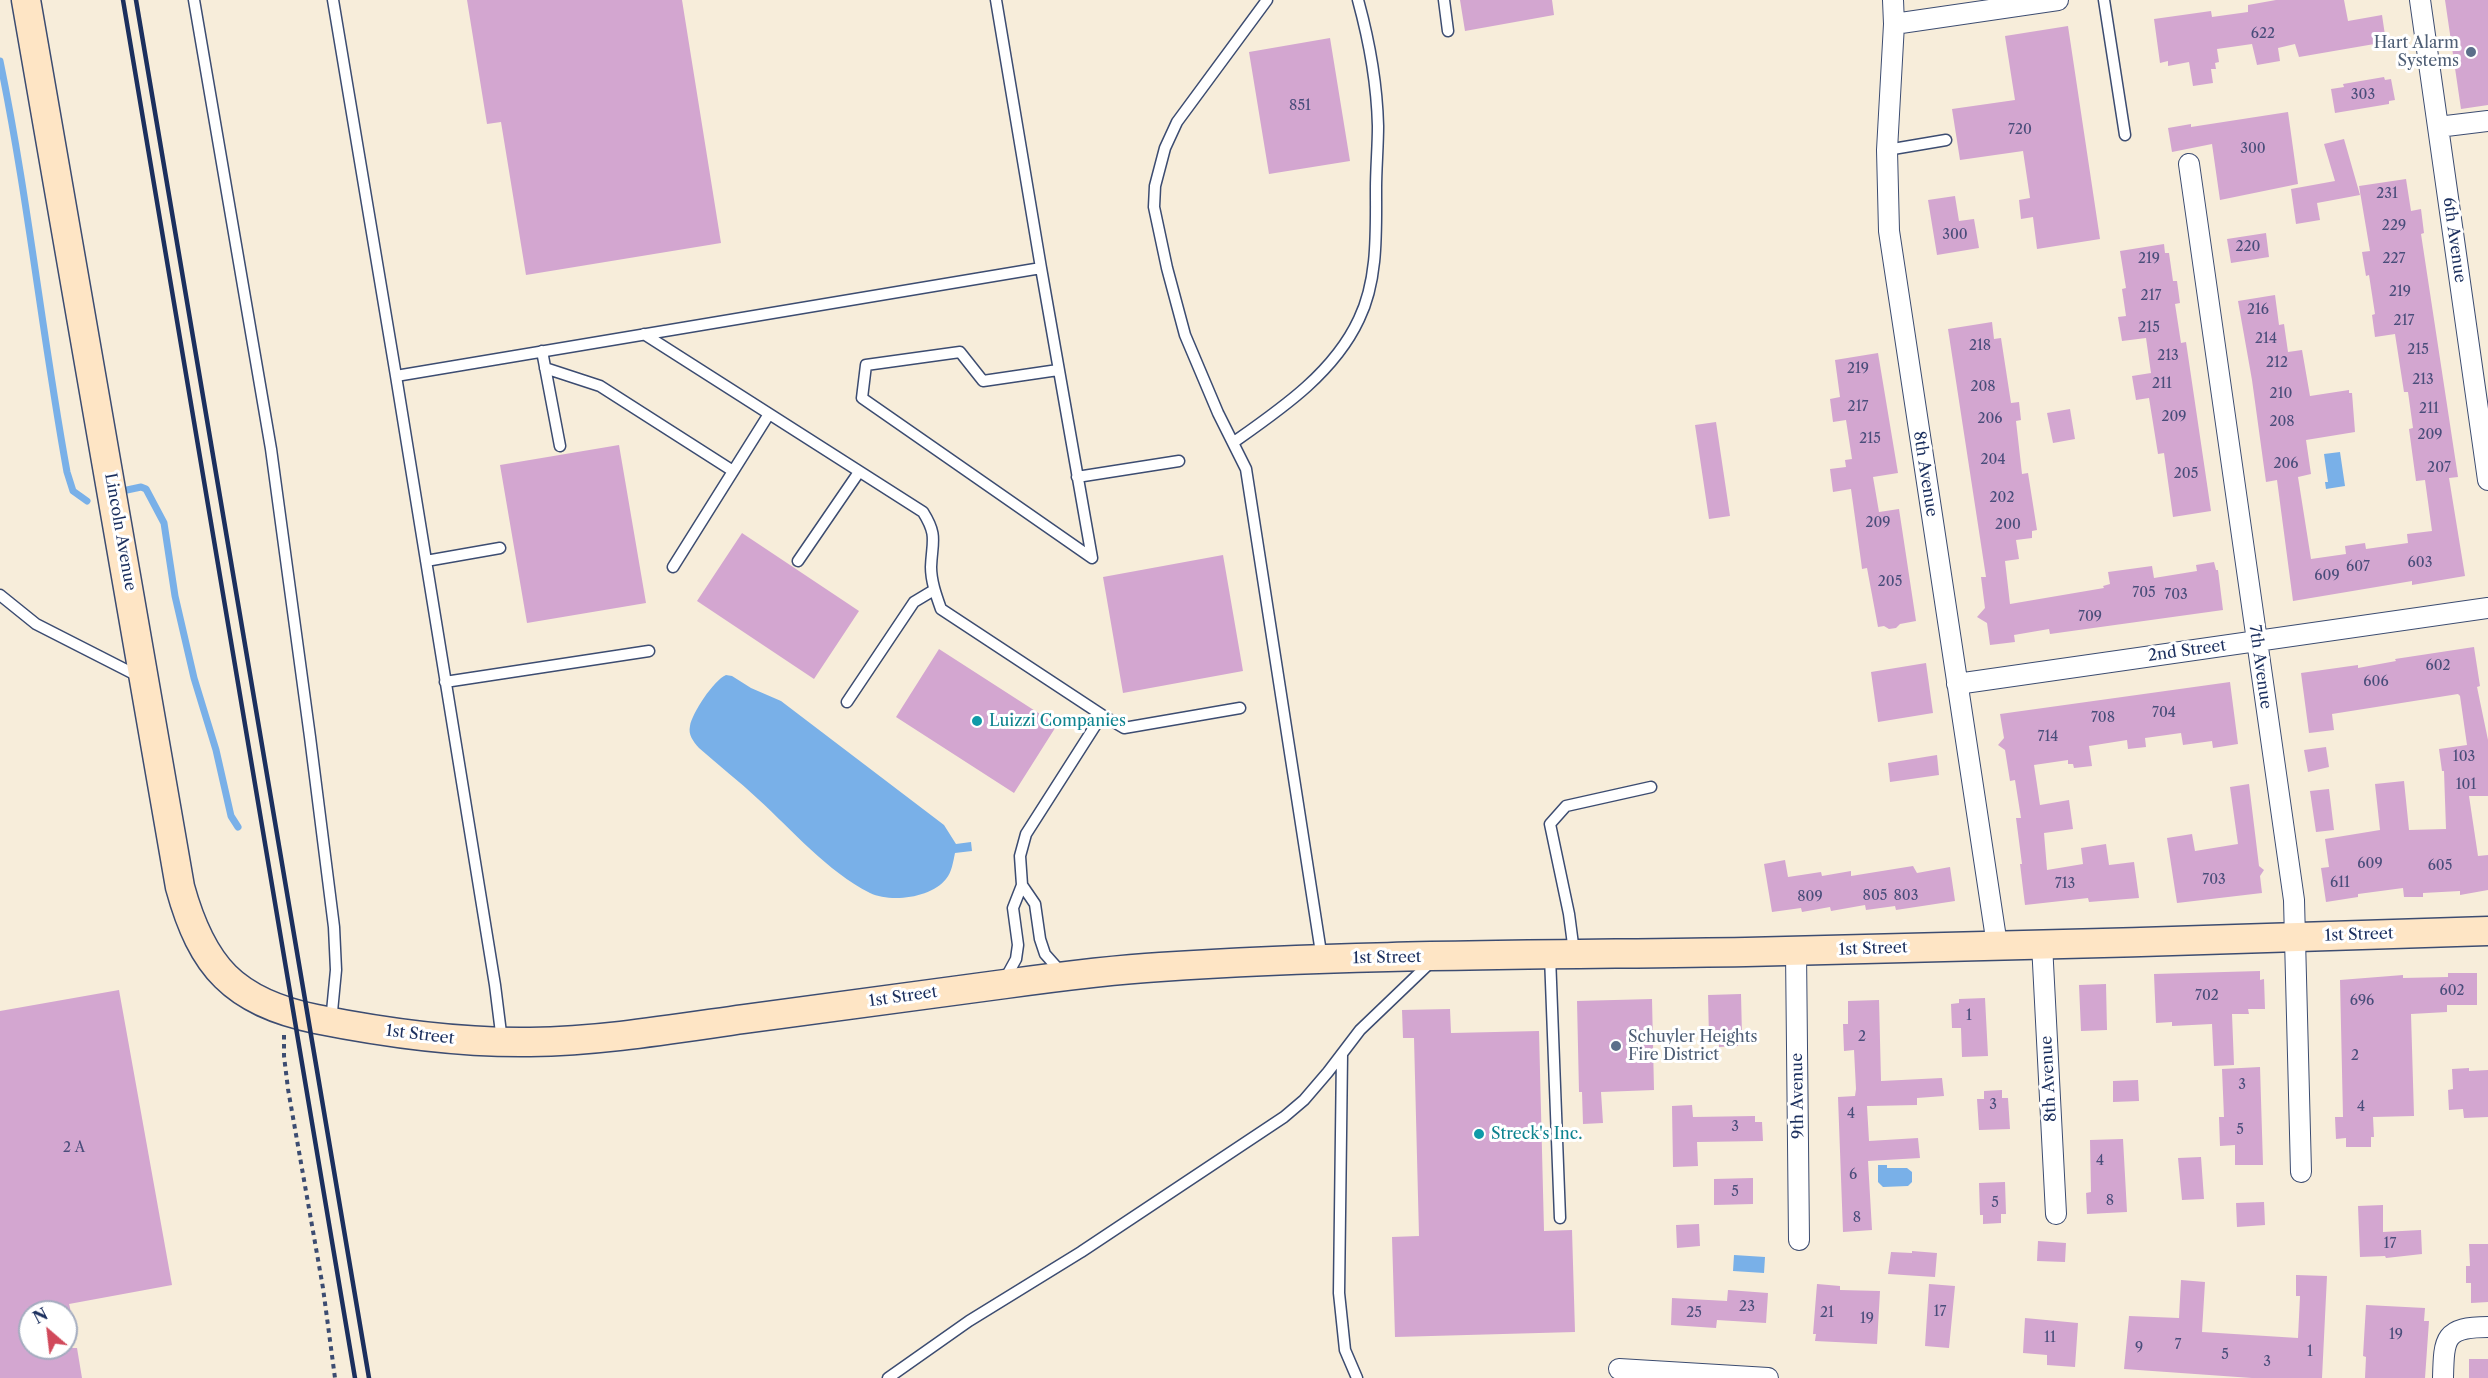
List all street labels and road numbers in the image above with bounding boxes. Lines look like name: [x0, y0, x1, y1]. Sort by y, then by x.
street label: 6th Avenue: [2438, 196, 2470, 284]
street label: 8th Avenue: [1909, 430, 1941, 518]
street label: Lincoln Avenue: [100, 472, 140, 592]
street label: 7th Avenue: [2245, 624, 2275, 710]
street label: 2nd Street: [2147, 636, 2227, 666]
street label: 1st Street: [2324, 924, 2394, 946]
street label: 1st Street: [1838, 938, 1908, 960]
street label: 1st Street: [1352, 948, 1422, 968]
street label: 1st Street: [868, 983, 938, 1011]
street label: 1st Street: [385, 1021, 455, 1049]
street label: 8th Avenue: [2037, 1035, 2061, 1123]
street label: 9th Avenue: [1788, 1053, 1808, 1139]

